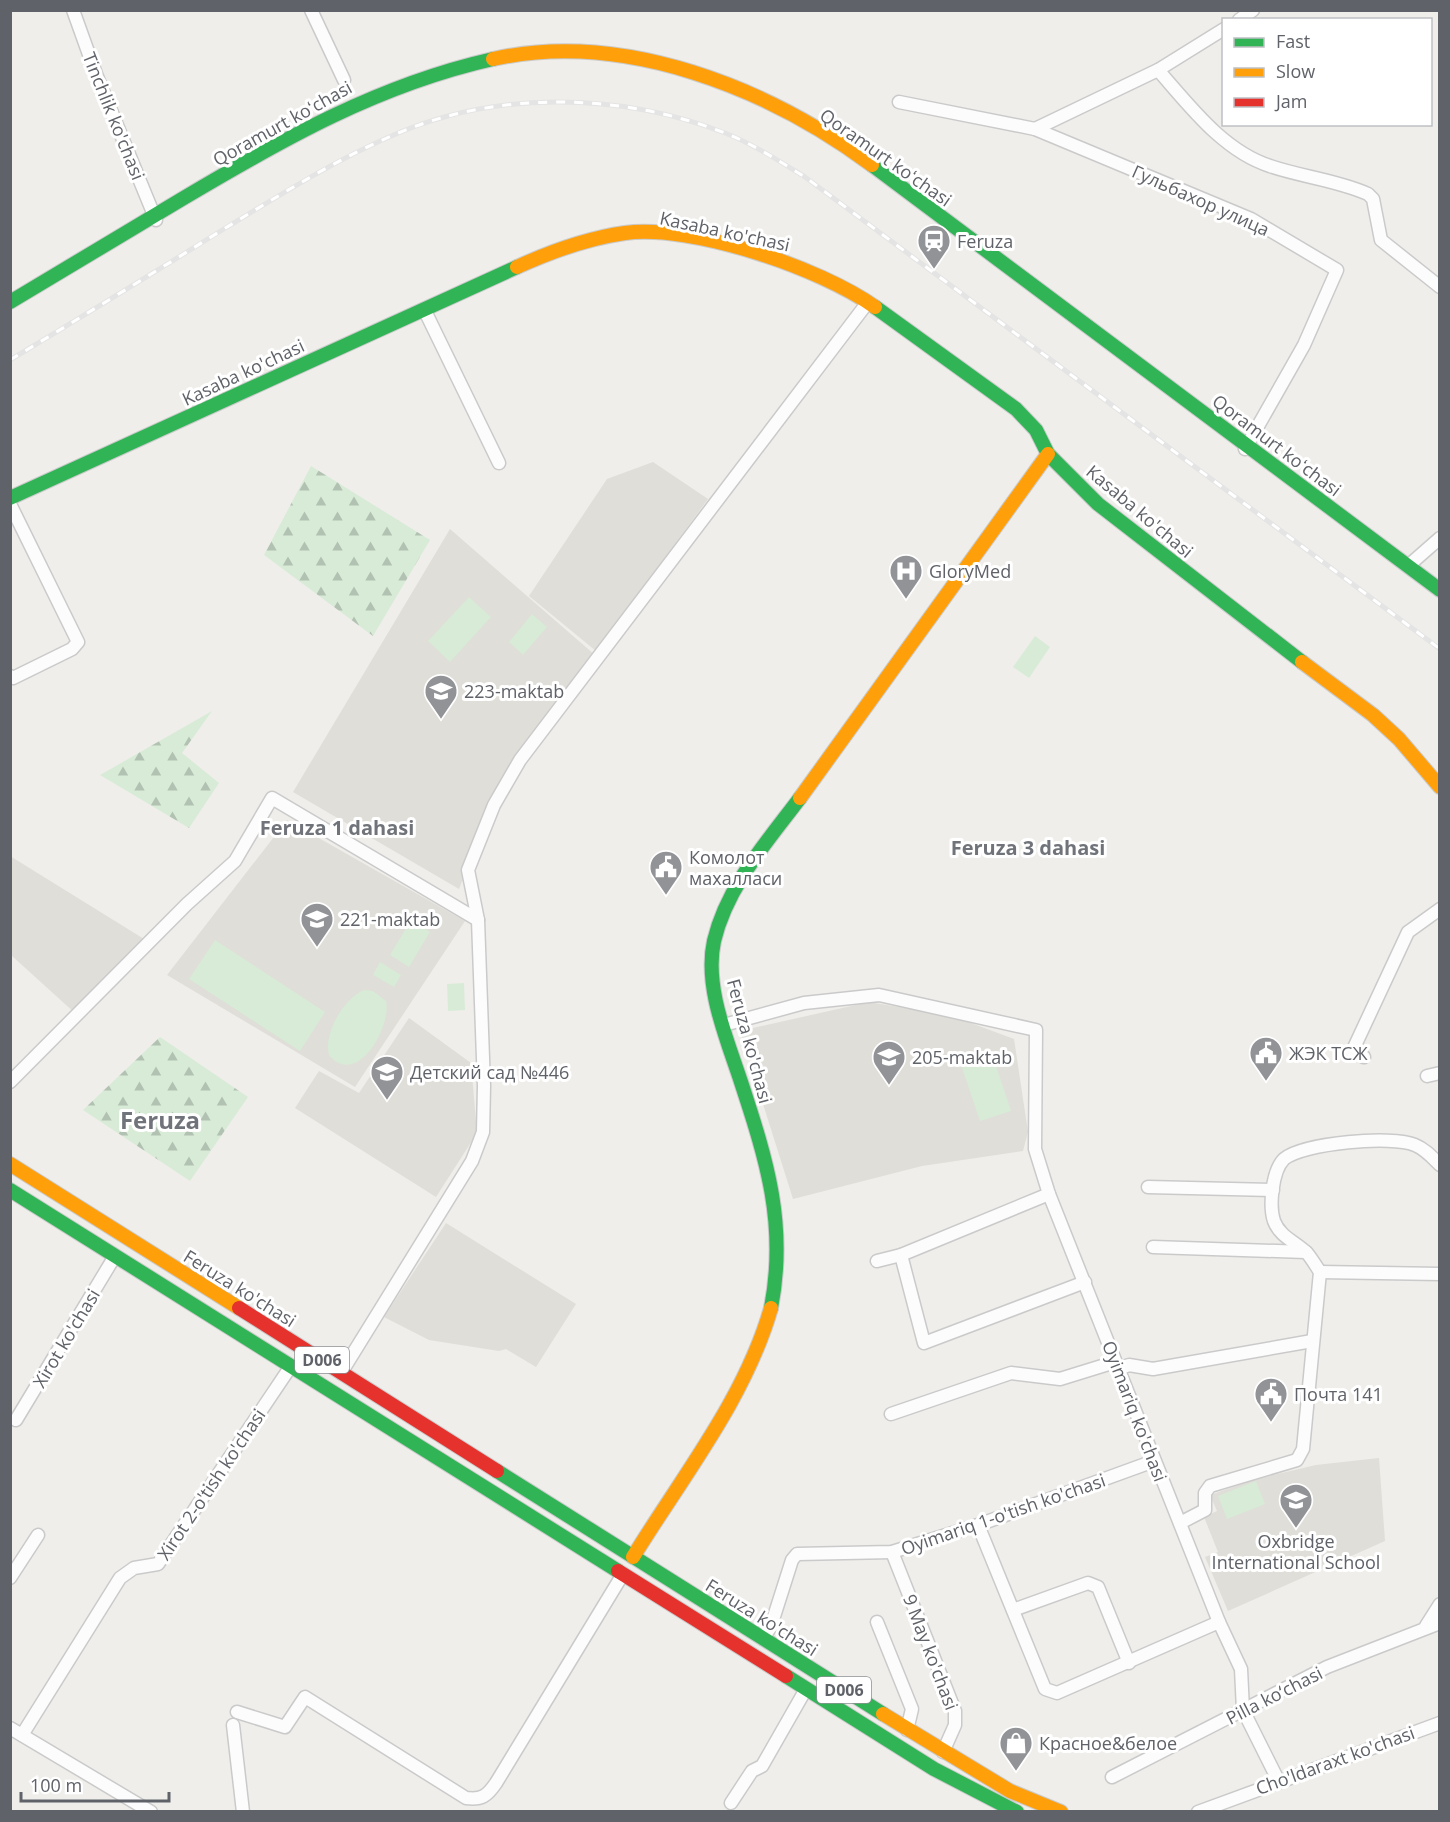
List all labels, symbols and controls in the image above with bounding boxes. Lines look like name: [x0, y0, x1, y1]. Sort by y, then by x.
legend: [1222, 18, 1432, 126]
text: Fast: [1276, 29, 1310, 53]
street label: Tinchlik ko'chasi: [78, 49, 150, 183]
text: Slow: [1276, 59, 1315, 83]
street label: Qoramurt koʻchasi: [208, 75, 356, 171]
text: Jam: [1274, 89, 1308, 113]
street label: Qoramurt koʻchasi: [815, 103, 957, 211]
street label: Гульбахор улица: [1129, 159, 1273, 241]
street label: Kasaba ko'chasi: [658, 206, 792, 256]
station icon: Feruza: [916, 223, 952, 270]
place label: Feruza: [957, 229, 1013, 253]
street label: Kasaba ko'chasi: [178, 333, 308, 411]
street label: Qoramurt koʻchasi: [1208, 389, 1346, 501]
street label: Kasaba ko'chasi: [1082, 459, 1198, 563]
hospital icon: GloryMed: [888, 553, 924, 600]
place label: GloryMed: [929, 559, 1011, 583]
school or university icon: 223-maktab: [423, 673, 459, 720]
place label: 223-maktab: [464, 679, 564, 703]
district label: Feruza 1 dahasi: [260, 814, 414, 841]
district label: Feruza 3 dahasi: [951, 834, 1105, 861]
place label: Комолот махалласи: [689, 845, 782, 890]
public building icon: Комолот махалласи: [648, 849, 684, 896]
school or university icon: 221-maktab: [299, 901, 335, 948]
place label: 221-maktab: [340, 907, 440, 931]
street label: Feruza ko'chasi: [722, 976, 778, 1106]
public building icon: ЖЭК ТСЖ: [1248, 1035, 1284, 1082]
school or university icon: 205-maktab: [871, 1039, 907, 1086]
place label: ЖЭК ТСЖ: [1289, 1041, 1368, 1065]
place label: 205-maktab: [912, 1045, 1012, 1069]
school or university icon: Детский сад №446: [369, 1054, 405, 1101]
place label: Детский сад №446: [410, 1060, 569, 1084]
district label: Feruza: [120, 1103, 200, 1136]
street label: Feruza ko'chasi: [179, 1244, 301, 1332]
street label: Xirot ko'chasi: [27, 1284, 105, 1392]
street label: Oyimariq ko'chasi: [1097, 1337, 1173, 1485]
road number: D006: [295, 1347, 349, 1373]
public building icon: Почта 141: [1253, 1376, 1289, 1423]
place label: Почта 141: [1294, 1382, 1383, 1406]
street label: Xirot 2-o'tish ko'chasi: [151, 1404, 271, 1564]
street label: Oyimariq 1-o'tish ko'chasi: [897, 1468, 1109, 1560]
school or university icon: Oxbridge International School: [1278, 1482, 1314, 1529]
place label: Oxbridge International School: [1212, 1529, 1380, 1574]
street label: Feruza ko'chasi: [701, 1573, 823, 1661]
street label: 9 May ko'chasi: [898, 1591, 964, 1713]
street label: Pilla ko‘chasi: [1222, 1660, 1326, 1730]
road number: D006: [817, 1677, 871, 1703]
street label: Cho'ldaraxt ko'chasi: [1252, 1720, 1418, 1800]
shop icon: Красное&белое: [998, 1725, 1034, 1772]
place label: Красное&белое: [1039, 1731, 1177, 1755]
scale bar: [21, 1765, 170, 1803]
text: 100 m: [30, 1773, 82, 1797]

